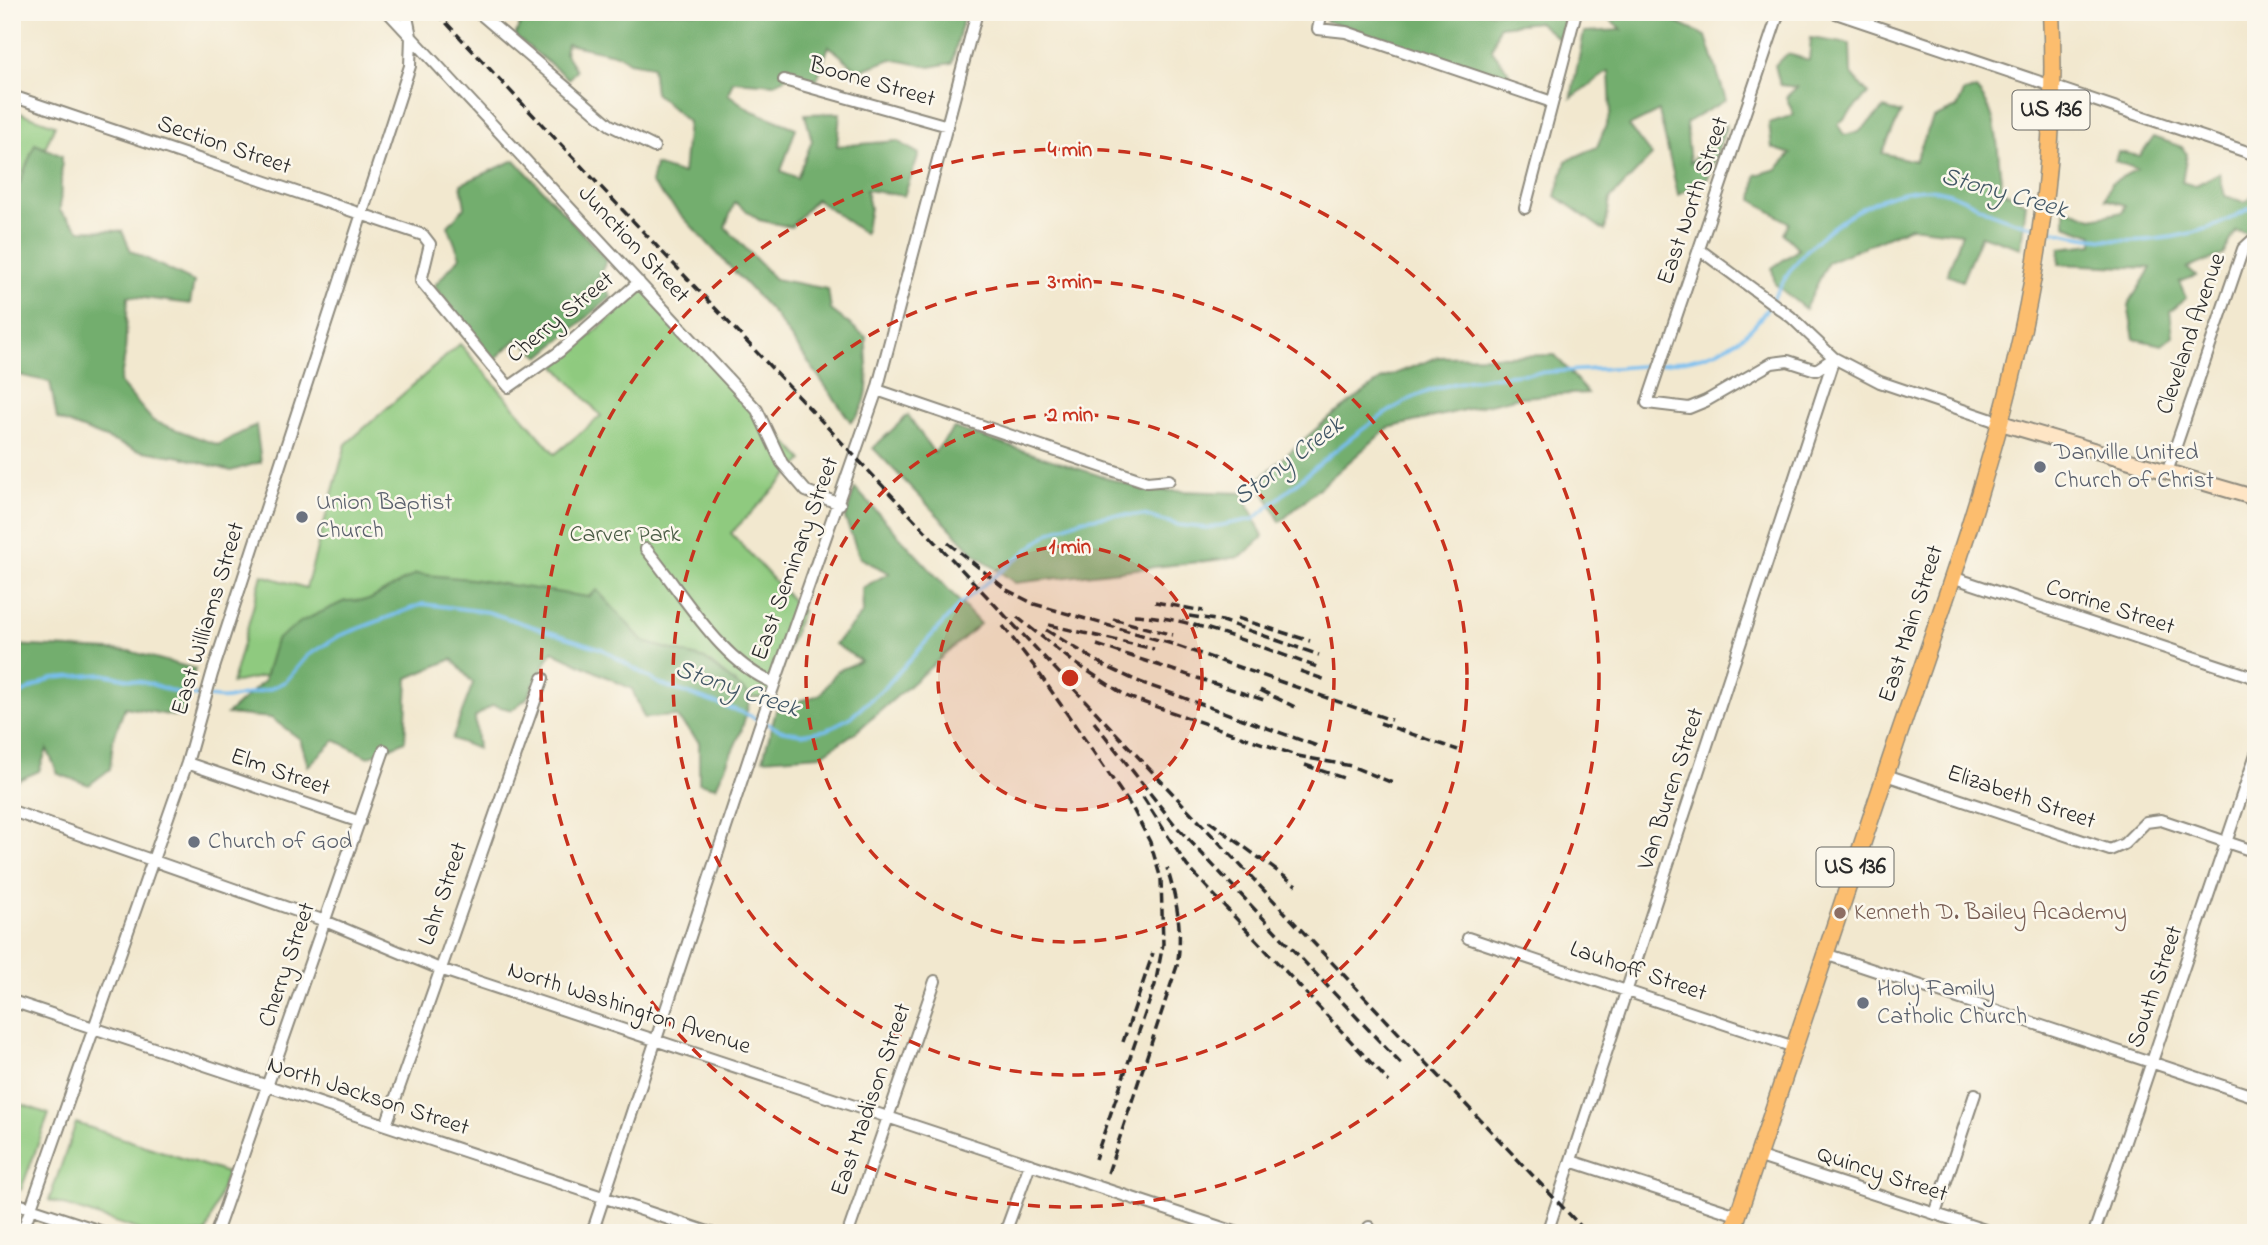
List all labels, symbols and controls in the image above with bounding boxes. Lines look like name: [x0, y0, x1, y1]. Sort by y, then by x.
street label: Boone Street: [804, 48, 939, 118]
road number: US 136: [2012, 90, 2090, 130]
street label: Section Street: [152, 107, 296, 185]
street label: East North Street: [1649, 112, 1739, 290]
text: 4 min: [1048, 136, 1092, 166]
water label: Stony Creek: [1936, 158, 2073, 231]
street label: Junction Street: [569, 178, 697, 312]
street label: Cleveland Avenue: [2148, 248, 2236, 419]
street label: Cherry Street: [499, 263, 623, 373]
text: 3 min: [1047, 268, 1092, 298]
text: 2 min: [1046, 401, 1093, 431]
water label: Stony Creek: [1226, 407, 1354, 516]
place label: Danville United Church of Christ: [2053, 436, 2214, 499]
street label: East Seminary Street: [743, 452, 850, 666]
marker: Danville United Church of Christ: [2032, 459, 2048, 475]
place label: Union Baptist Church: [316, 486, 452, 549]
marker: Union Baptist Church: [294, 509, 310, 525]
street label: East Williams Street: [163, 518, 255, 720]
park label: Carver Park: [569, 518, 681, 553]
text: 1 min: [1049, 533, 1091, 563]
street label: East Main Street: [1870, 541, 1954, 707]
street label: Corrine Street: [2041, 571, 2179, 645]
water label: Stony Creek: [669, 651, 806, 730]
centre of rings: [1058, 666, 1082, 690]
street label: Van Buren Street: [1629, 704, 1715, 875]
street label: Elm Street: [225, 740, 335, 806]
street label: Elizabeth Street: [1942, 756, 2100, 840]
place label: Church of God: [208, 825, 353, 860]
marker: Church of God: [186, 834, 202, 850]
street label: Lahr Street: [410, 838, 478, 950]
road number: US 136: [1816, 848, 1894, 887]
place label: Kenneth D. Bailey Academy: [1854, 896, 2127, 932]
street label: Cherry Street: [250, 898, 327, 1033]
marker: Kenneth D. Bailey Academy: [1832, 905, 1848, 921]
street label: South Street: [2119, 921, 2193, 1053]
street label: Lauhoff Street: [1565, 932, 1711, 1012]
street label: North Washington Avenue: [503, 953, 755, 1065]
place label: Holy Family Catholic Church: [1877, 972, 2027, 1035]
marker: Holy Family Catholic Church: [1855, 995, 1871, 1011]
street label: East Madison Street: [823, 999, 921, 1201]
street label: North Jackson Street: [263, 1048, 473, 1146]
street label: Quincy Street: [1812, 1137, 1952, 1214]

